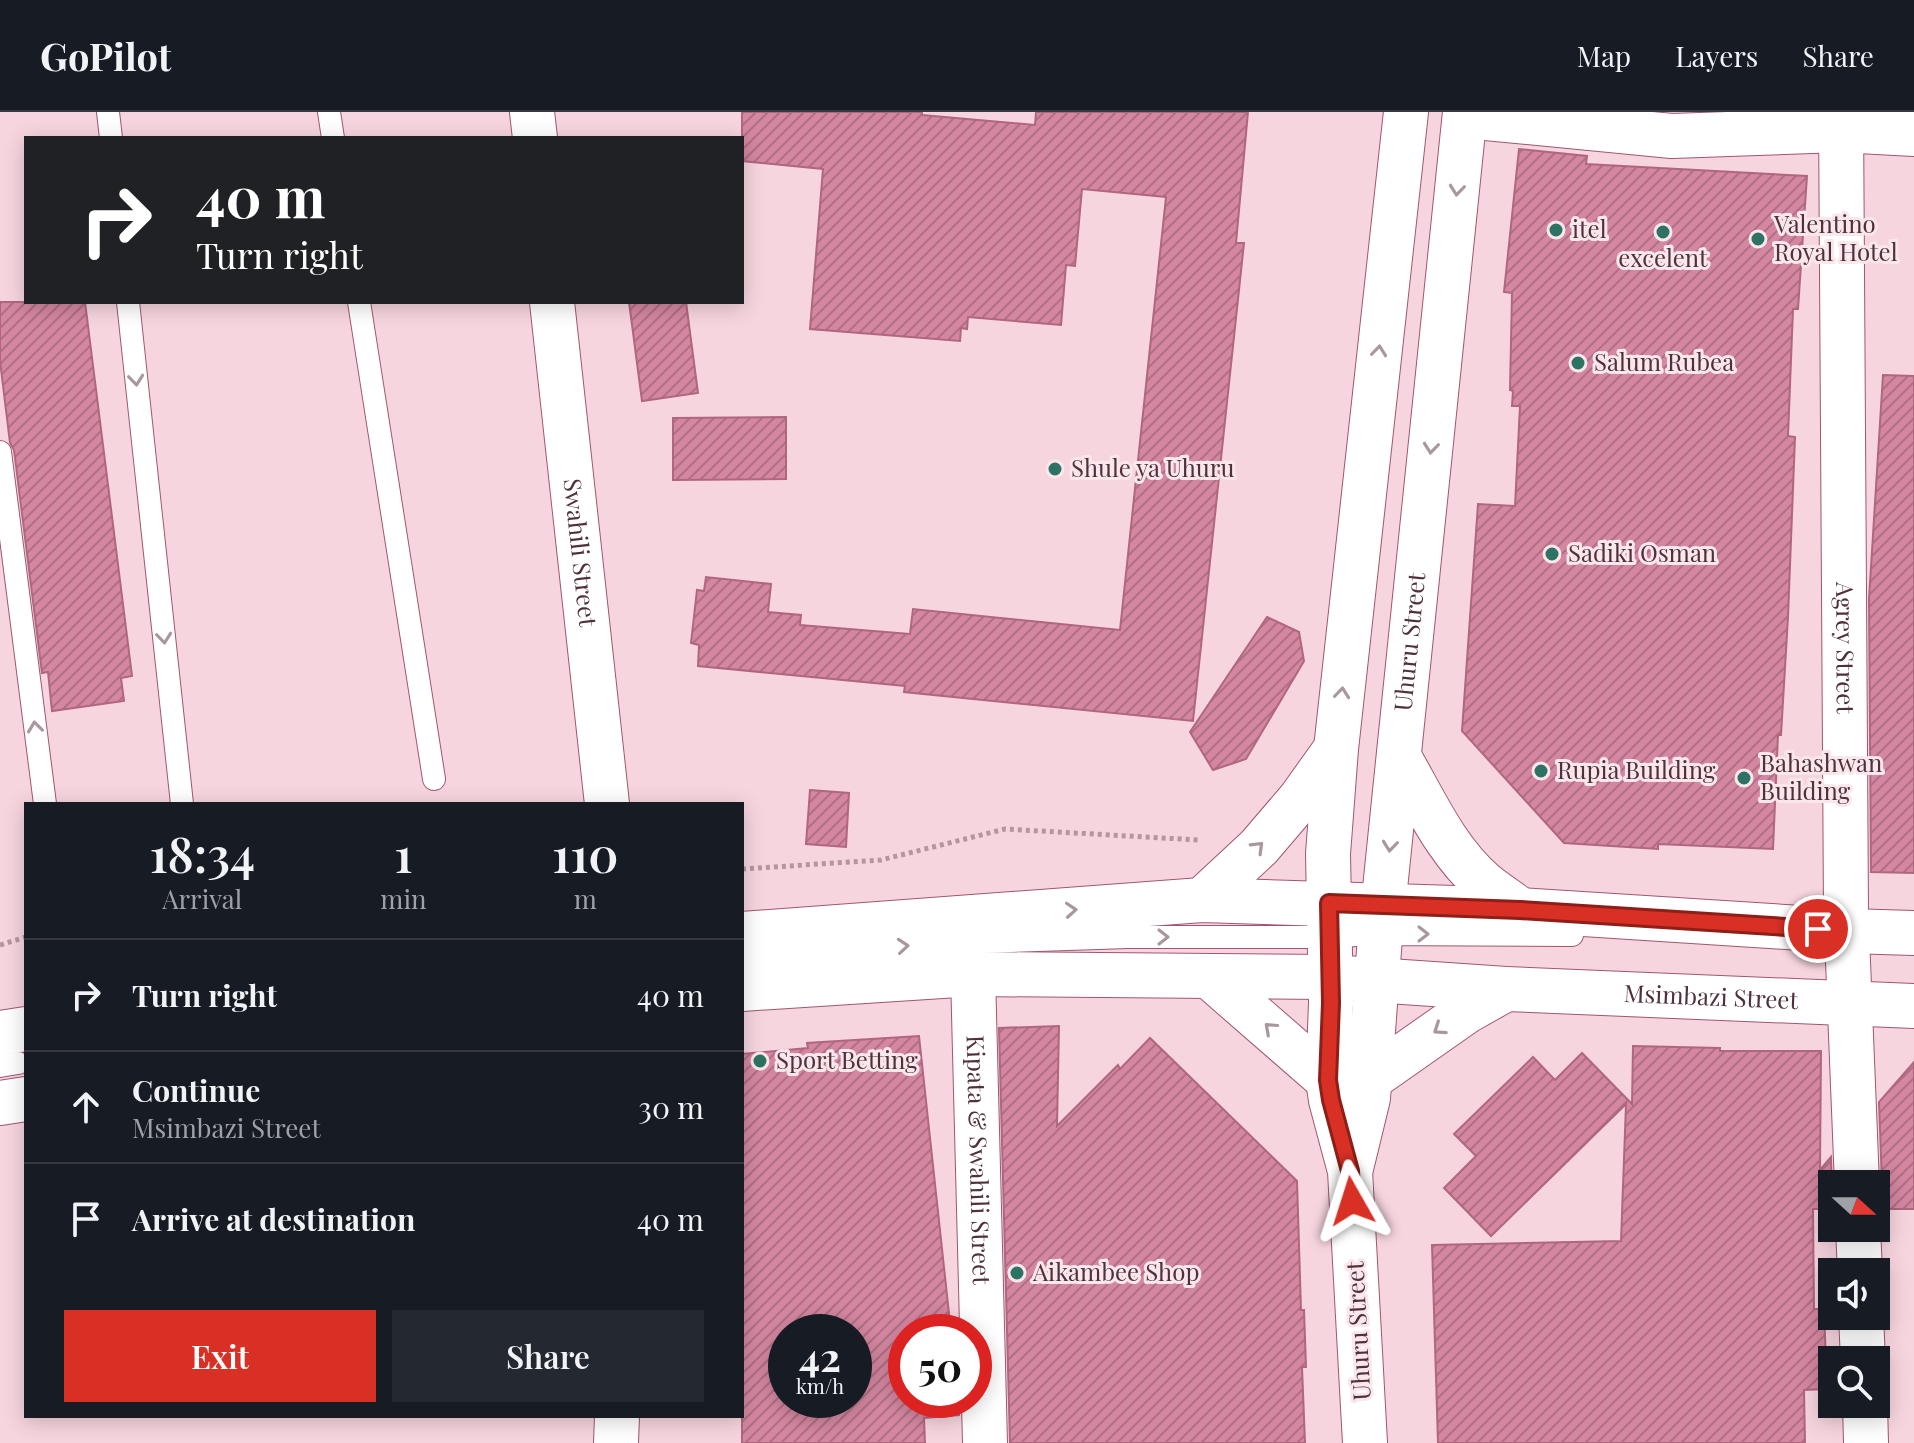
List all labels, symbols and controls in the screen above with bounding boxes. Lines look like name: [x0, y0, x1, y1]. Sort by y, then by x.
text: GoPilot: [40, 30, 171, 81]
text: Map: [1577, 37, 1631, 74]
text: Layers: [1675, 37, 1758, 74]
text: Share: [1802, 37, 1874, 74]
text: 40 m: [196, 158, 325, 233]
icon: right: [64, 168, 168, 272]
one-way arrow: [1449, 184, 1466, 197]
place label: Valentino Royal Hotel: [1773, 207, 1898, 267]
place label: itel: [1572, 212, 1607, 244]
marker: itel: [1547, 221, 1565, 239]
marker: excelent: [1654, 223, 1672, 241]
text: Turn right: [196, 230, 363, 278]
marker: Valentino Royal Hotel: [1749, 230, 1767, 248]
place label: excelent: [1618, 241, 1708, 273]
one-way arrow: [1371, 344, 1388, 357]
place label: Salum Rubea: [1594, 345, 1734, 377]
marker: Salum Rubea: [1569, 354, 1587, 372]
one-way arrow: [128, 373, 145, 386]
one-way arrow: [1422, 442, 1439, 455]
place label: Shule ya Uhuru: [1071, 451, 1234, 483]
marker: Shule ya Uhuru: [1046, 460, 1064, 478]
street label: Swahili Street: [557, 477, 605, 628]
place label: Sadiki Osman: [1568, 536, 1716, 568]
marker: Sadiki Osman: [1543, 545, 1561, 563]
street label: Uhuru Street: [1385, 570, 1432, 713]
street label: Agrey Street: [1830, 581, 1863, 715]
one-way arrow: [156, 632, 173, 645]
one-way arrow: [1333, 686, 1350, 699]
one-way arrow: [27, 720, 44, 734]
place label: Bahashwan Building: [1760, 746, 1882, 806]
place label: Rupia Building: [1557, 753, 1716, 785]
marker: Rupia Building: [1532, 762, 1550, 780]
marker: Bahashwan Building: [1735, 769, 1753, 787]
text: 18:34: [149, 821, 255, 885]
text: 1: [394, 821, 413, 885]
text: 110: [552, 821, 619, 885]
one-way arrow: [1381, 840, 1398, 853]
one-way arrow: [1249, 842, 1263, 856]
text: Arrival: [162, 881, 242, 916]
text: min: [380, 881, 427, 916]
text: m: [574, 881, 597, 916]
pin: [1784, 895, 1852, 963]
one-way arrow: [1065, 902, 1078, 919]
icon: arrive: [1796, 907, 1840, 951]
one-way arrow: [1417, 925, 1430, 943]
one-way arrow: [1157, 928, 1170, 946]
one-way arrow: [897, 938, 910, 955]
icon: right: [64, 973, 108, 1017]
text: Turn right: [132, 975, 277, 1015]
text: 40 m: [637, 975, 704, 1015]
street label: Msimbazi Street: [1623, 976, 1799, 1015]
one-way arrow: [1434, 1019, 1448, 1034]
one-way arrow: [1264, 1023, 1279, 1038]
street label: Kipata & Swahili Street: [961, 1035, 999, 1286]
place label: Sport Betting: [776, 1043, 918, 1075]
marker: Sport Betting: [751, 1052, 769, 1070]
text: Continue: [132, 1070, 260, 1110]
icon: ahead: [64, 1085, 108, 1129]
text: 30 m: [638, 1087, 704, 1127]
text: Msimbazi Street: [132, 1110, 321, 1145]
position arrow: [1310, 1159, 1394, 1243]
north arrow: [1818, 1170, 1890, 1242]
map controls: [1818, 1170, 1890, 1418]
icon: arrive: [64, 1197, 108, 1241]
text: Arrive at destination: [132, 1199, 415, 1239]
text: 40 m: [637, 1199, 704, 1239]
place label: Aikambee Shop: [1032, 1255, 1199, 1287]
button: sound: [1818, 1258, 1890, 1330]
street label: Uhuru Street: [1337, 1260, 1377, 1401]
marker: Aikambee Shop: [1008, 1264, 1026, 1282]
button: Exit: [64, 1310, 376, 1402]
button: Share: [392, 1310, 704, 1402]
speed limit sign: 50: [888, 1314, 992, 1418]
text: 42: [799, 1329, 841, 1382]
button: search: [1818, 1346, 1890, 1418]
text: km/h: [796, 1372, 844, 1399]

